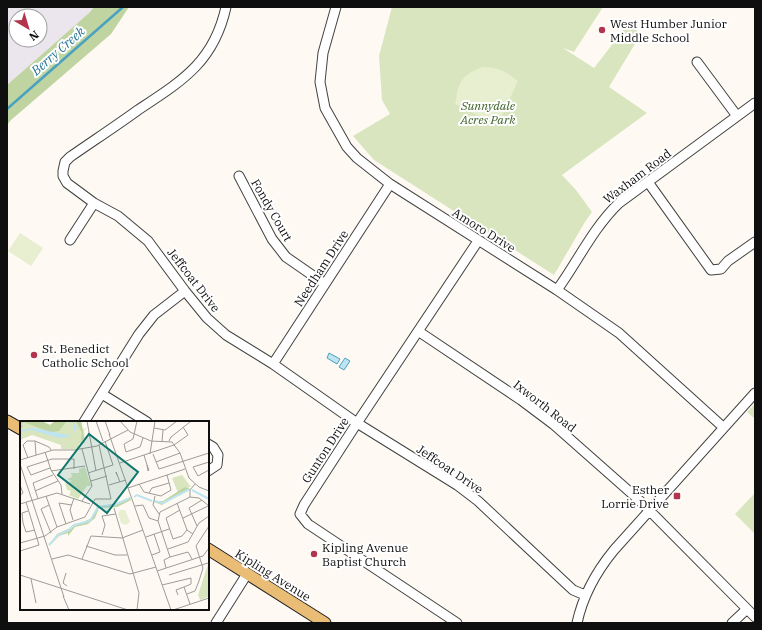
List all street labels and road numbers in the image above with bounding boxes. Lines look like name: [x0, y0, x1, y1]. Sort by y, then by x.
street label: Waxham Road: [600, 146, 674, 206]
street label: Fondy Court: [248, 176, 296, 244]
street label: Amoro Drive: [450, 205, 518, 255]
street label: Needham Drive: [291, 227, 351, 309]
street label: Jeffcoat Drive: [164, 245, 224, 315]
street label: Ixworth Road: [511, 377, 579, 435]
street label: Gunton Drive: [298, 414, 352, 486]
street label: Jeffcoat Drive: [414, 441, 486, 497]
street label: Kipling Avenue: [232, 546, 314, 604]

